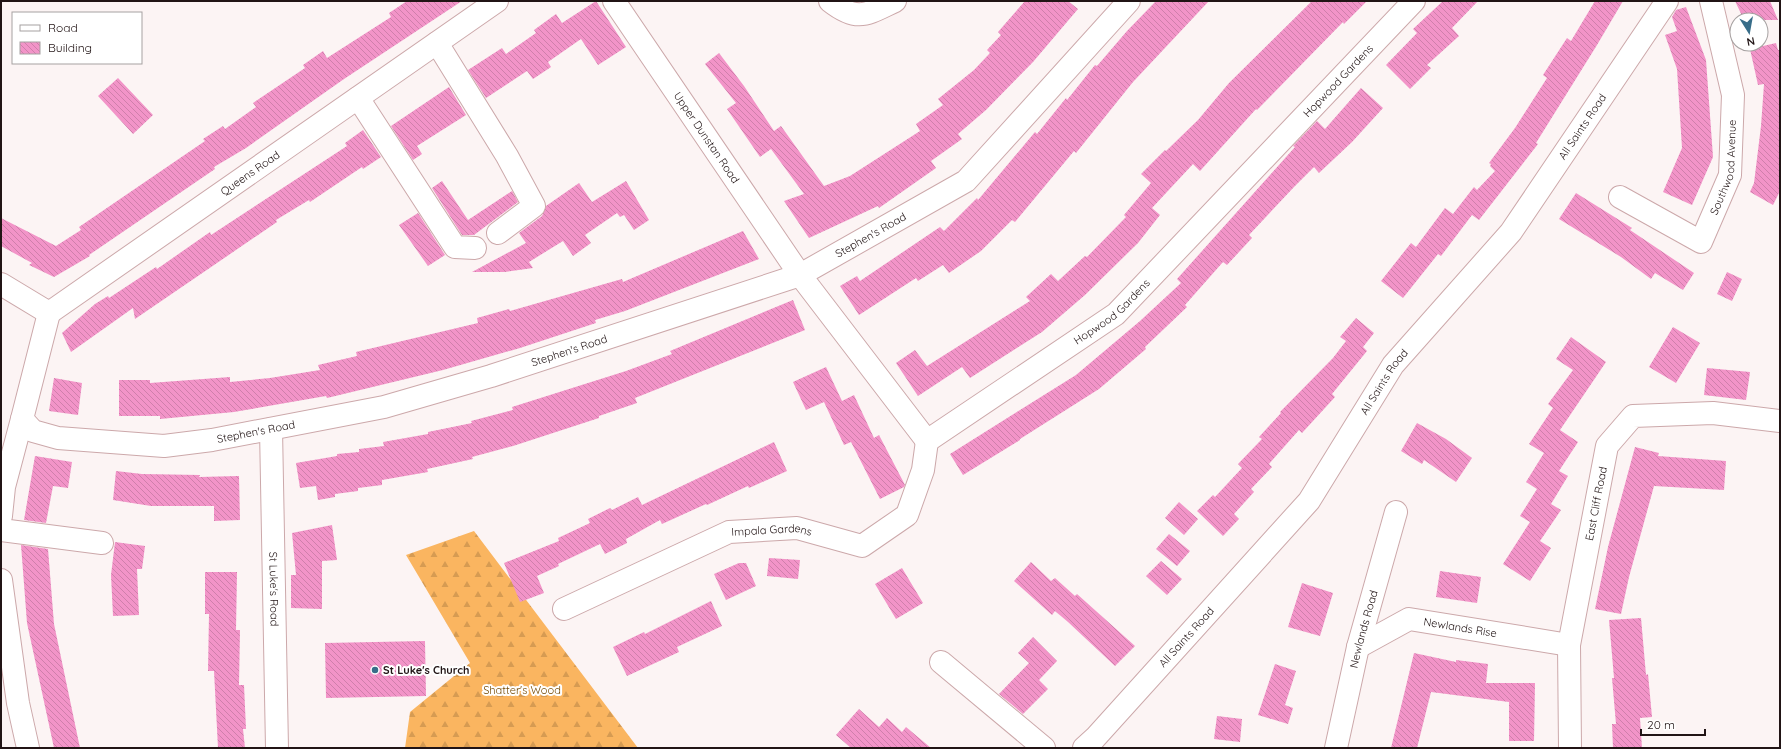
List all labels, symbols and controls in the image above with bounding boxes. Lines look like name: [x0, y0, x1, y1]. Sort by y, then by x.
legend: [12, 12, 142, 64]
north arrow: [1729, 12, 1769, 52]
text: Road: [48, 20, 78, 35]
text: N: [1746, 34, 1756, 49]
text: Building: [48, 40, 92, 55]
street label: Hopwood Gardens: [1300, 41, 1376, 120]
street label: Upper Dunstan Road: [671, 89, 743, 186]
street label: All Saints Road: [1555, 91, 1609, 162]
street label: Southwood Avenue: [1707, 119, 1739, 217]
street label: Queens Road: [218, 148, 282, 199]
street label: Stephen's Road: [833, 209, 908, 261]
street label: Hopwood Gardens: [1071, 276, 1153, 347]
street label: Stephen's Road: [529, 332, 609, 369]
street label: All Saints Road: [1357, 346, 1411, 417]
street label: Stephen's Road: [216, 417, 296, 446]
street label: East Cliff Road: [1582, 465, 1610, 542]
street label: Impala Gardens: [731, 521, 814, 539]
street label: St Luke's Road: [266, 552, 282, 626]
street label: Newlands Road: [1347, 589, 1381, 669]
street label: All Saints Road: [1155, 604, 1217, 670]
street label: Newlands Rise: [1422, 614, 1498, 640]
place label: St Luke's Church: [383, 663, 470, 677]
marker: St Luke's Church: [370, 665, 380, 675]
park label: Shatter's Wood: [483, 683, 561, 697]
scale bar: [1641, 711, 1705, 737]
text: 20 m: [1647, 717, 1675, 732]

